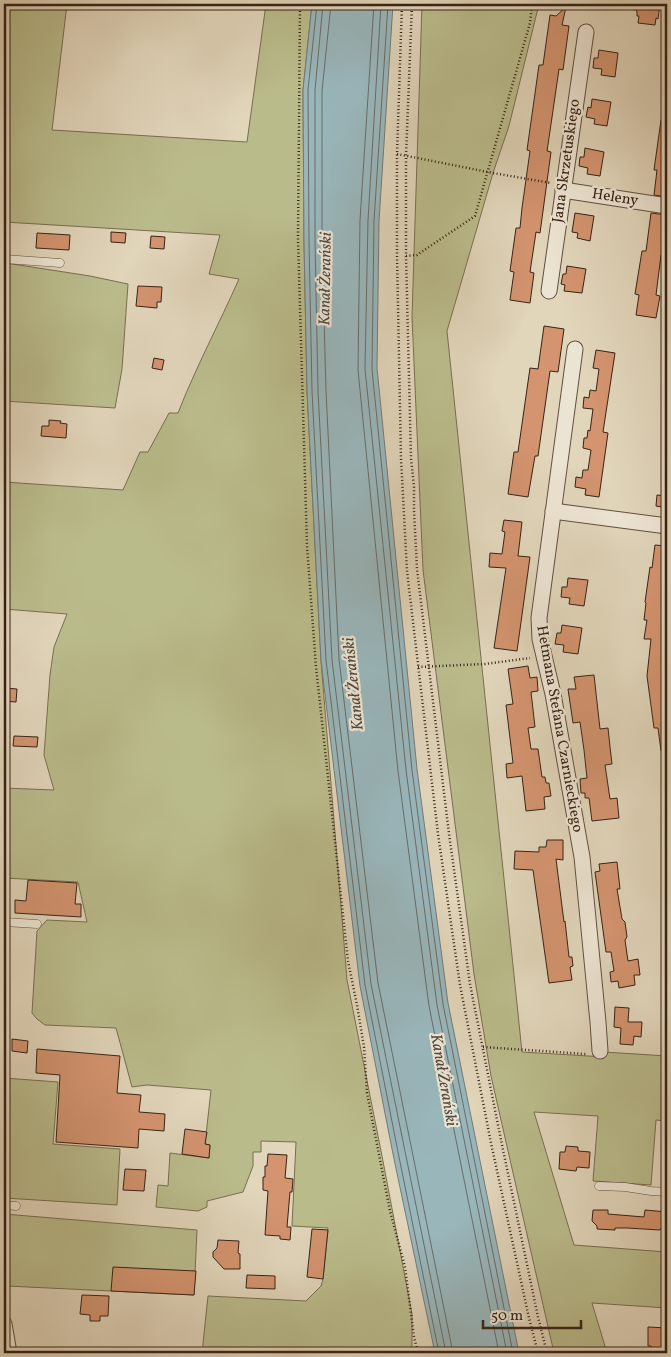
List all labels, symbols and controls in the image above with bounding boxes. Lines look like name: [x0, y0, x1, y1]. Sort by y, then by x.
street label: Jana Skrzetuskiego: [548, 98, 586, 224]
street label: Heleny: [590, 184, 640, 212]
water label: Kanał Żerański: [314, 231, 338, 326]
street label: Hetmana Stefana Czarnieckiego: [530, 624, 588, 834]
water label: Kanał Żerański: [338, 635, 370, 732]
water label: Kanał Żerański: [424, 1032, 462, 1129]
scale bar: [483, 1297, 581, 1329]
text: 50 m: [491, 1306, 523, 1327]

